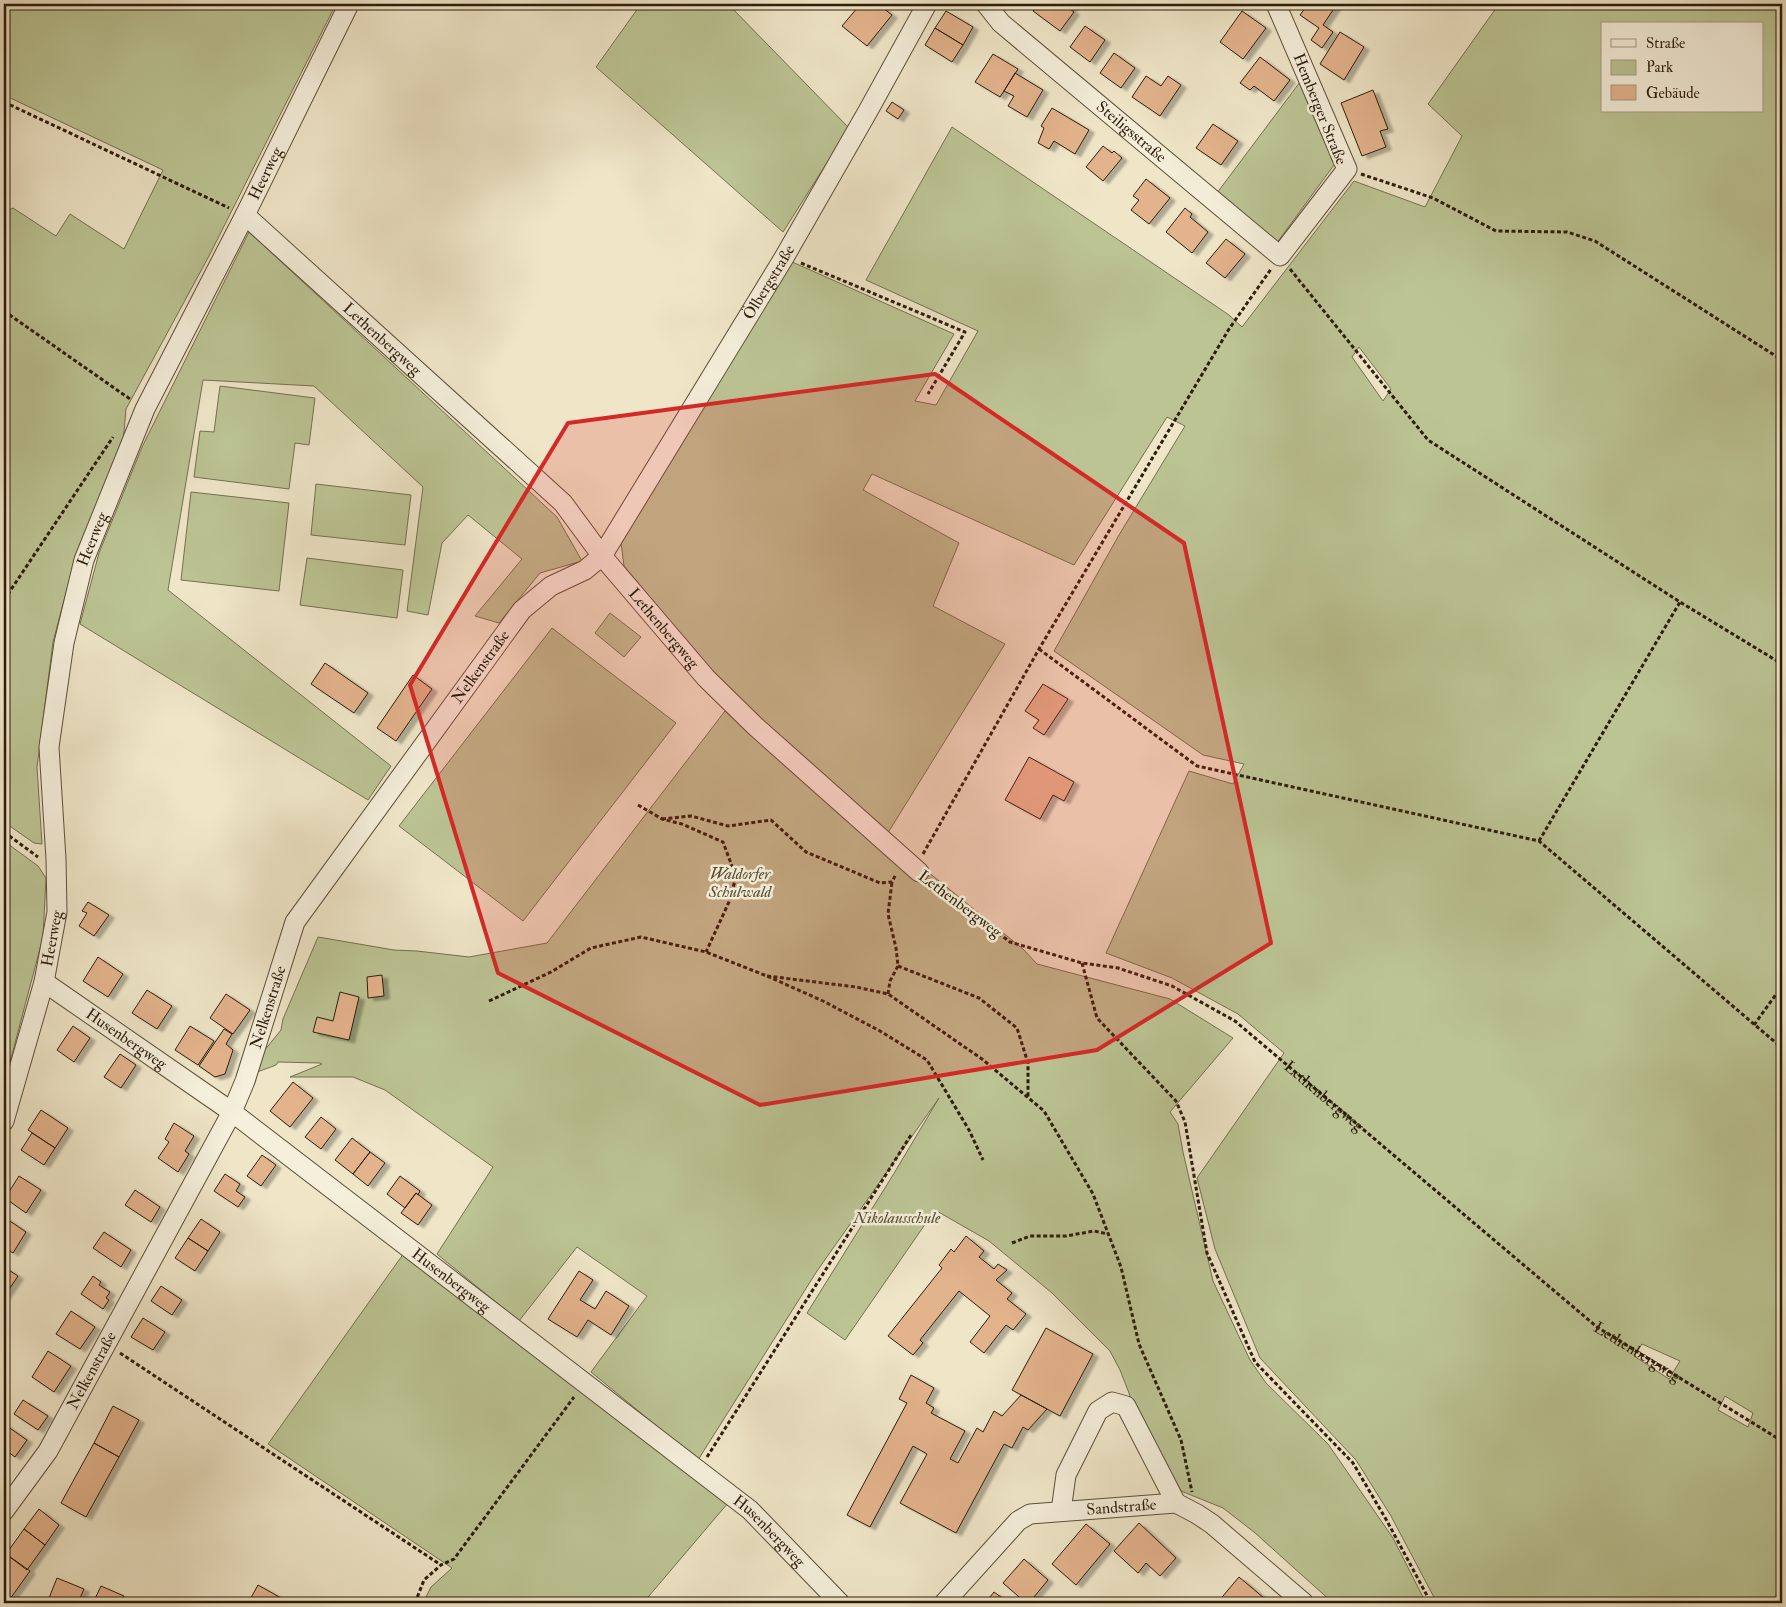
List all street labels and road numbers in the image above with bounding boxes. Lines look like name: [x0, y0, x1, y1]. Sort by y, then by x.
street label: Hemberger Straße: [1289, 50, 1352, 168]
street label: Steiligsstraße: [1092, 97, 1171, 167]
street label: Heerweg: [244, 143, 287, 203]
street label: Ölbergstraße: [739, 241, 799, 323]
street label: Lethenbergweg: [339, 298, 427, 381]
street label: Heerweg: [73, 508, 113, 569]
street label: Lethenbergweg: [624, 584, 704, 674]
street label: Nelkenstraße: [447, 626, 514, 707]
street label: Lethenbergweg: [914, 866, 1007, 943]
street label: Heerweg: [37, 908, 67, 968]
street label: Nelkenstraße: [246, 963, 291, 1051]
street label: Husenbergweg: [82, 1004, 172, 1075]
street label: Lethenbergweg: [1280, 1057, 1369, 1137]
street label: Husenbergweg: [408, 1244, 496, 1318]
street label: Lethenbergweg: [1590, 1317, 1686, 1387]
street label: Nelkenstraße: [62, 1328, 121, 1413]
street label: Husenbergweg: [729, 1491, 810, 1572]
street label: Sandstraße: [1086, 1494, 1157, 1520]

